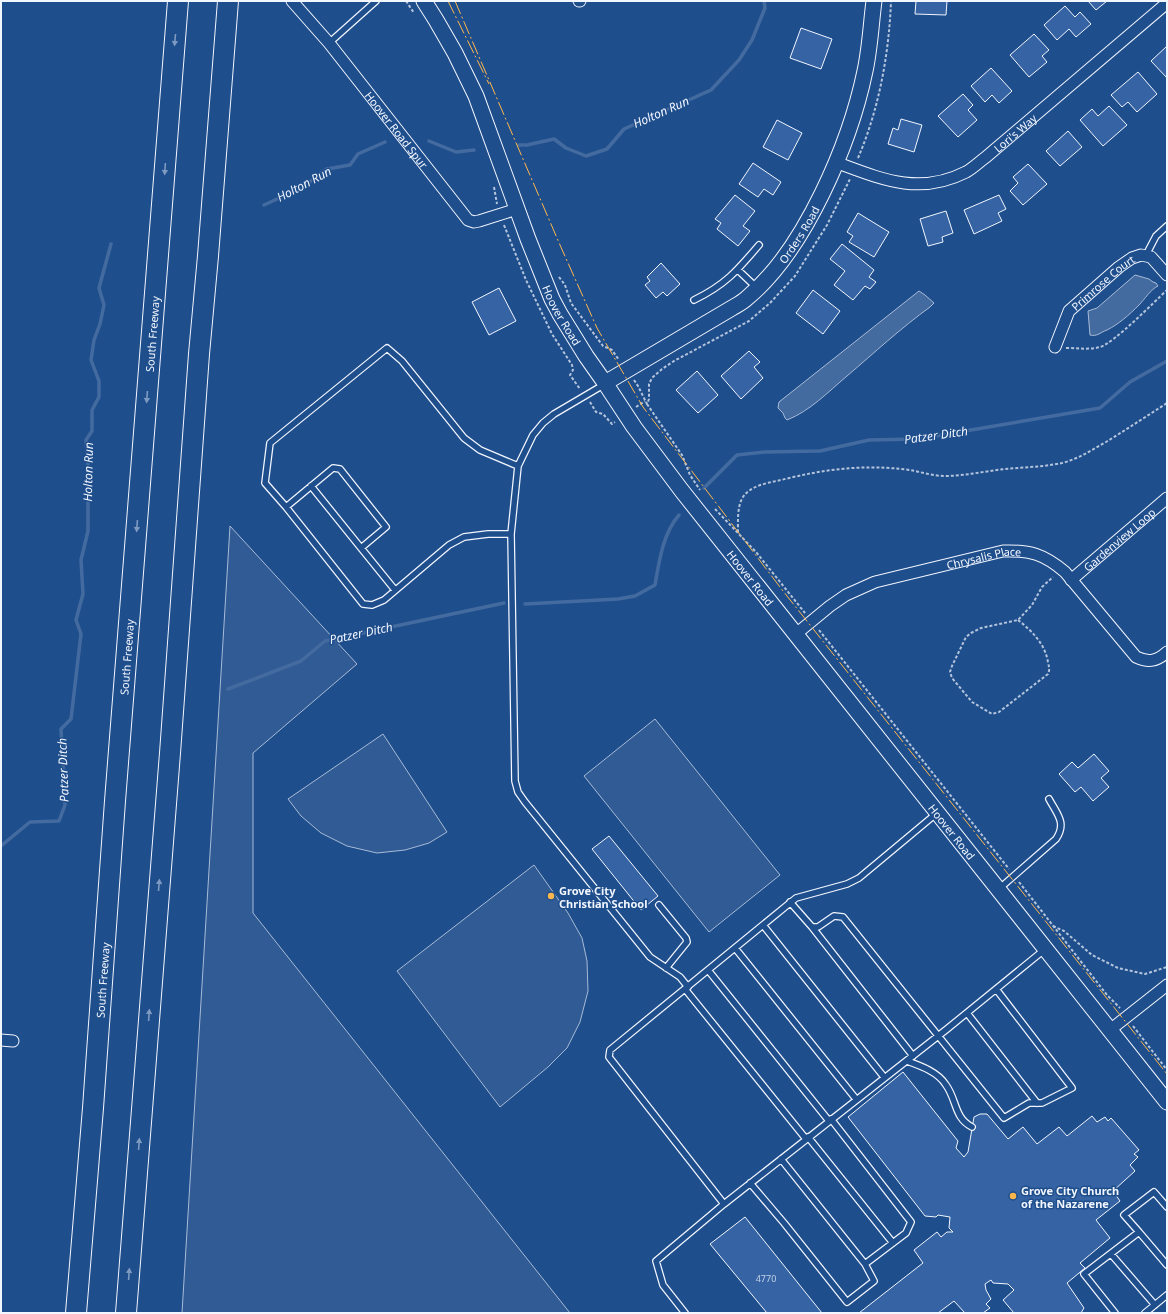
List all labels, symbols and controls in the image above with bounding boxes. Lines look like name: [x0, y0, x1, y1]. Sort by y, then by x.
one-way arrow: [172, 34, 179, 46]
street label: Hoover Road Spur: [362, 88, 432, 171]
water label: Holton Run: [630, 92, 692, 132]
street label: Lori's Way: [990, 110, 1040, 155]
water label: Holton Run: [274, 162, 334, 205]
one-way arrow: [162, 163, 168, 176]
street label: Orders Road: [775, 203, 822, 266]
street label: Primrose Court: [1068, 251, 1137, 313]
street label: Hoover Road: [540, 283, 585, 348]
street label: South Freeway: [141, 295, 162, 372]
one-way arrow: [144, 391, 151, 403]
water label: Patzer Ditch: [903, 422, 969, 448]
water label: Holton Run: [79, 442, 97, 502]
street label: Gardenview Loop: [1080, 504, 1158, 574]
one-way arrow: [133, 520, 140, 532]
street label: Chrysalis Place: [945, 543, 1022, 572]
street label: Hoover Road: [724, 547, 778, 609]
street label: South Freeway: [116, 618, 137, 695]
water label: Patzer Ditch: [328, 618, 394, 648]
water label: Patzer Ditch: [53, 738, 73, 802]
street label: Hoover Road: [926, 801, 979, 862]
one-way arrow: [156, 879, 162, 891]
place label: Grove City Christian School: [559, 883, 648, 911]
marker: Grove City Christian School: [546, 891, 556, 901]
street label: South Freeway: [92, 941, 112, 1018]
one-way arrow: [145, 1009, 152, 1021]
one-way arrow: [135, 1138, 142, 1151]
place label: Grove City Church of the Nazarene: [1021, 1183, 1119, 1211]
marker: Grove City Church of the Nazarene: [1008, 1191, 1018, 1201]
one-way arrow: [125, 1268, 132, 1280]
house number: 4770: [756, 1272, 776, 1285]

